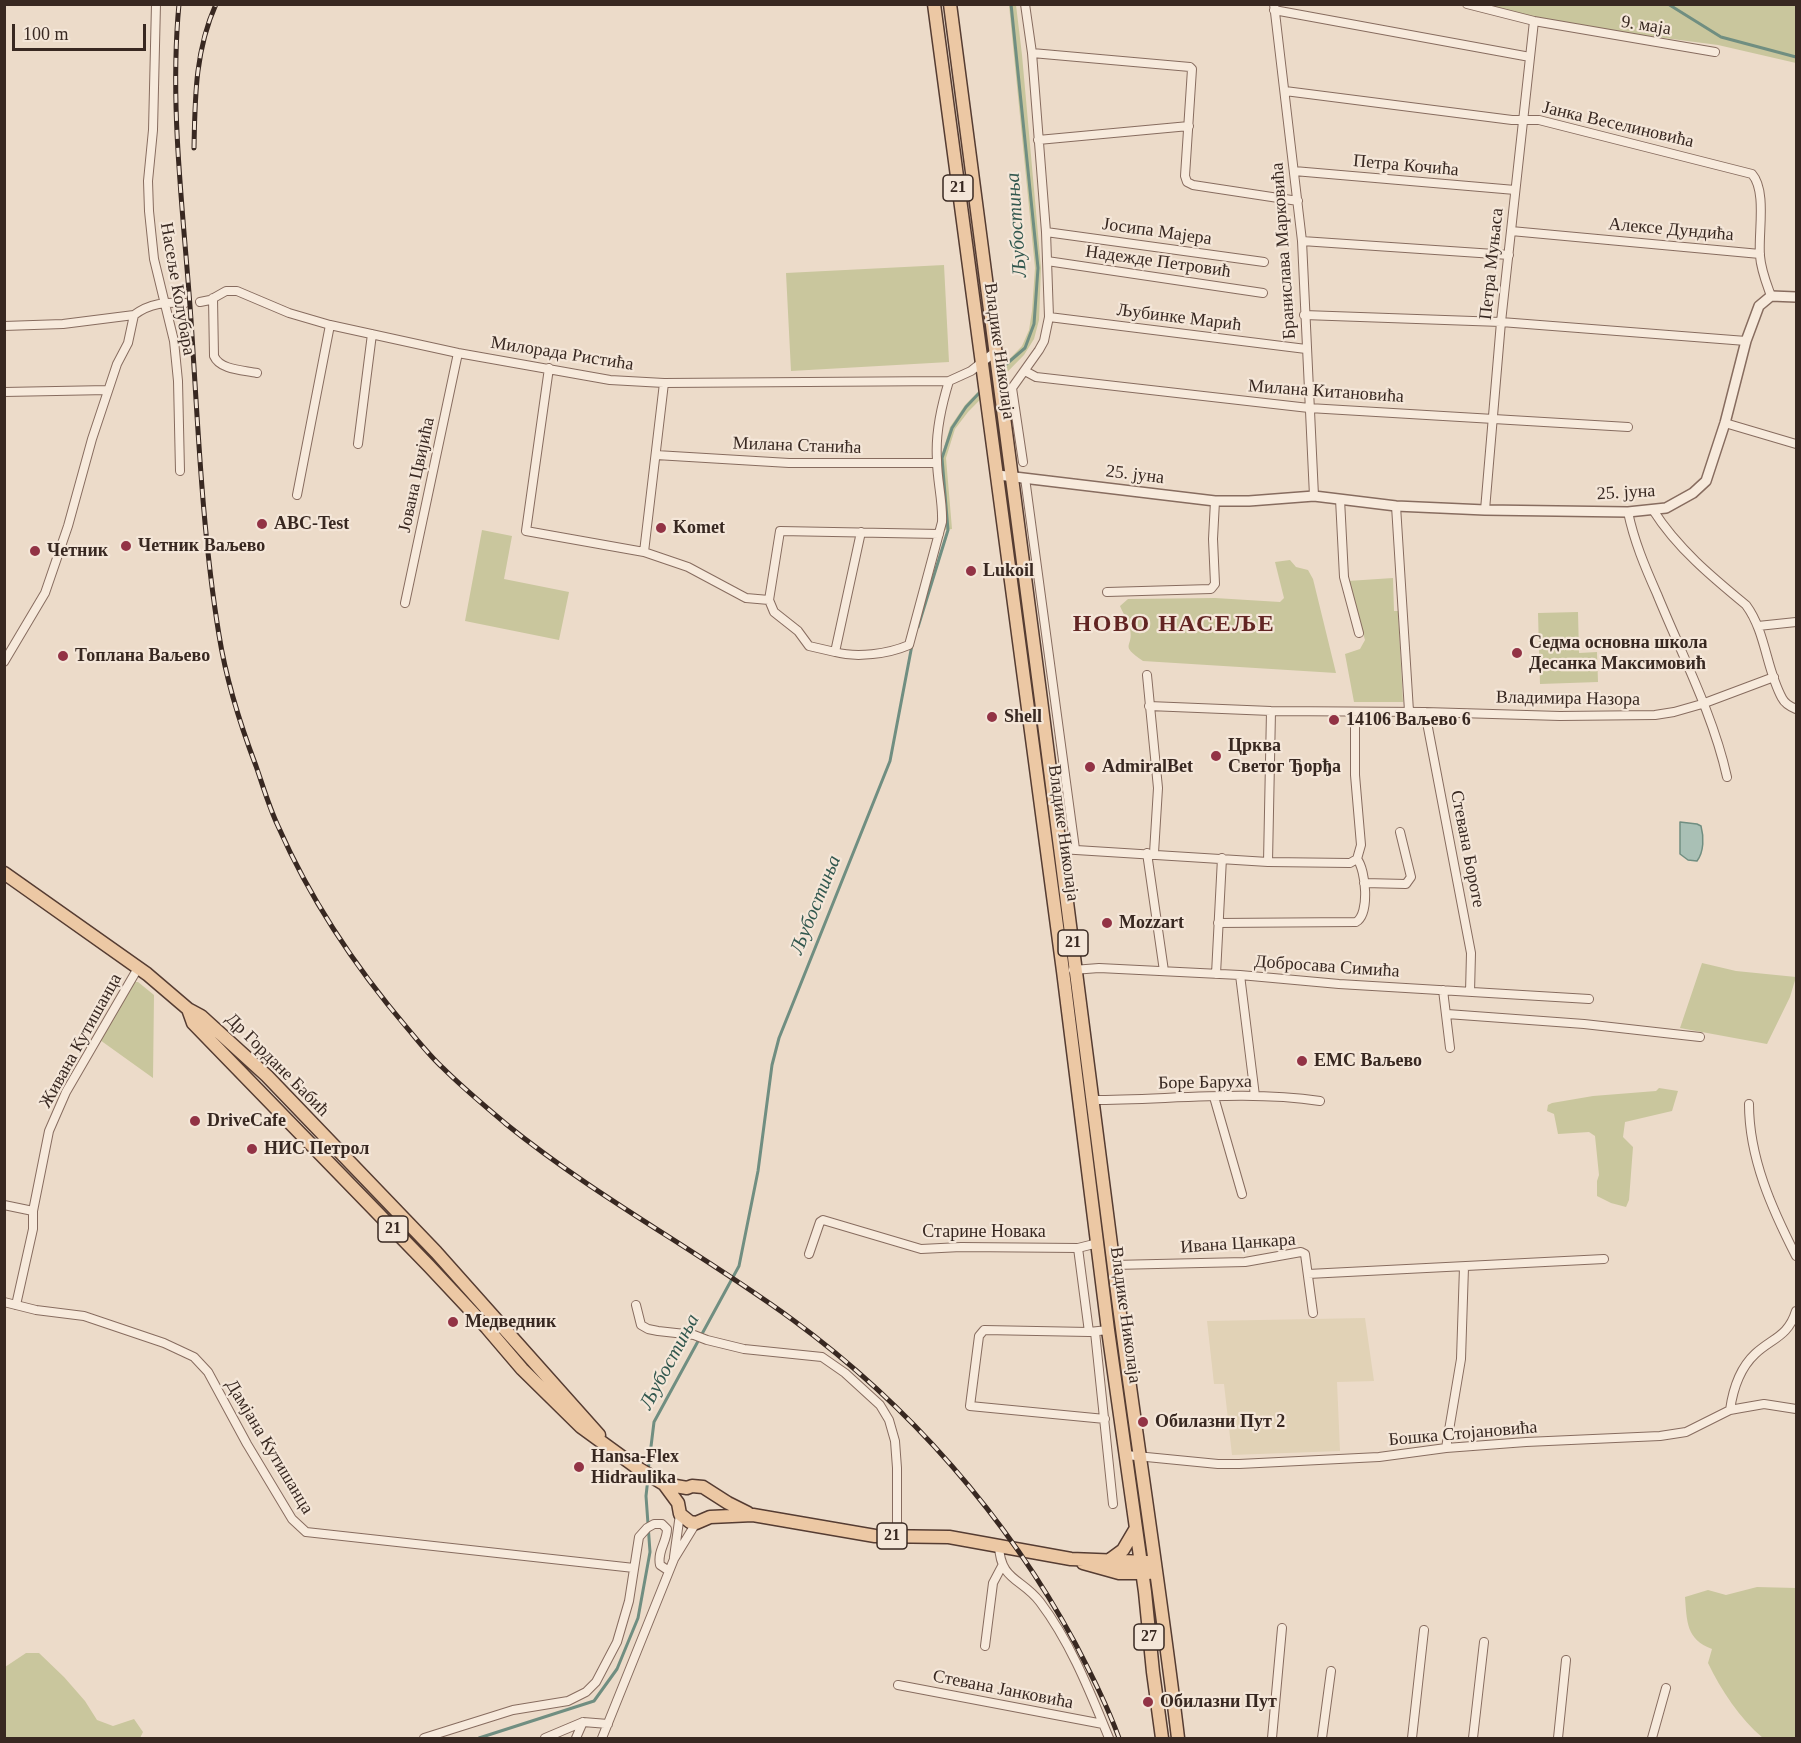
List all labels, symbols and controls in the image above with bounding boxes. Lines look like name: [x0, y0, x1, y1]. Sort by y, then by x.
street label: 9. маја: [1619, 11, 1673, 41]
scale bar: [15, 12, 148, 50]
text: 100 m: [23, 24, 69, 44]
street label: Јанка Веселиновића: [1540, 97, 1696, 153]
street label: Петра Кочића: [1352, 151, 1460, 181]
street label: Бранислава Марковића: [1267, 162, 1301, 340]
water label: Љубостиња: [1001, 172, 1033, 278]
road number: 21: [943, 175, 973, 201]
street label: Петра Муњаса: [1475, 207, 1509, 321]
street label: Јосипа Мајера: [1101, 214, 1213, 250]
street label: Алексе Дундића: [1607, 214, 1735, 246]
street label: Насеље Колубара: [155, 221, 199, 357]
street label: Надежде Петровић: [1084, 241, 1232, 283]
street label: Владике Николаја: [979, 281, 1019, 421]
street label: Љубинке Марић: [1116, 300, 1242, 336]
street label: Милорада Ристића: [489, 332, 635, 376]
street label: Милана Китановића: [1247, 376, 1405, 408]
street label: Јована Цвијића: [394, 415, 440, 535]
street label: Милана Станића: [732, 433, 862, 459]
street label: 25. јуна: [1105, 461, 1165, 489]
street label: 25. јуна: [1596, 481, 1656, 505]
place label: ABC-Test: [274, 513, 349, 535]
marker: ABC-Test: [255, 517, 269, 531]
place label: Komet: [673, 517, 725, 539]
marker: Komet: [654, 521, 668, 535]
place label: Четник Ваљево: [138, 535, 265, 557]
marker: Четник Ваљево: [119, 539, 133, 553]
place label: Четник: [47, 540, 108, 562]
marker: Четник: [28, 544, 42, 558]
place label: Lukoil: [983, 560, 1034, 582]
marker: Lukoil: [964, 564, 978, 578]
district label: НОВО НАСЕЉЕ: [1073, 611, 1275, 639]
place label: Седма основна школа Десанка Максимовић: [1529, 632, 1707, 674]
place label: Топлана Ваљево: [75, 645, 210, 667]
marker: Седма основна школа Десанка Максимовић: [1510, 646, 1524, 660]
marker: Топлана Ваљево: [56, 649, 70, 663]
street label: Владимира Назора: [1496, 687, 1640, 711]
place label: Shell: [1004, 706, 1042, 728]
place label: 14106 Ваљево 6: [1346, 709, 1471, 731]
marker: Shell: [985, 710, 999, 724]
marker: 14106 Ваљево 6: [1327, 713, 1341, 727]
place label: Црква Светог Ђорђа: [1228, 735, 1341, 777]
marker: Црква Светог Ђорђа: [1209, 749, 1223, 763]
place label: AdmiralBet: [1102, 756, 1193, 778]
marker: AdmiralBet: [1083, 760, 1097, 774]
street label: Владике Николаја: [1043, 763, 1083, 903]
street label: Стевана Бороте: [1445, 789, 1489, 909]
water label: Љубостиња: [785, 852, 847, 958]
place label: Mozzart: [1119, 912, 1184, 934]
marker: Mozzart: [1100, 916, 1114, 930]
road number: 21: [1058, 930, 1088, 956]
street label: Добросава Симића: [1254, 951, 1400, 983]
street label: Живана Кутишанца: [35, 970, 127, 1112]
street label: Др Гордане Бабић: [221, 1009, 333, 1121]
place label: ЕМС Ваљево: [1314, 1050, 1422, 1072]
marker: ЕМС Ваљево: [1295, 1054, 1309, 1068]
street label: Боре Баруха: [1158, 1071, 1252, 1095]
place label: DriveCafe: [207, 1110, 286, 1132]
marker: DriveCafe: [188, 1114, 202, 1128]
place label: НИС Петрол: [264, 1138, 369, 1160]
marker: НИС Петрол: [245, 1142, 259, 1156]
road number: 21: [378, 1216, 408, 1242]
street label: Старине Новака: [922, 1221, 1046, 1243]
street label: Ивана Цанкара: [1180, 1229, 1296, 1259]
street label: Владике Николаја: [1105, 1245, 1145, 1385]
water label: Љубостиња: [635, 1310, 705, 1414]
place label: Медведник: [465, 1311, 556, 1333]
marker: Медведник: [446, 1315, 460, 1329]
street label: Дамјана Кутишанца: [220, 1376, 318, 1518]
place label: Обилазни Пут 2: [1155, 1411, 1285, 1433]
marker: Обилазни Пут 2: [1136, 1415, 1150, 1429]
street label: Бошка Стојановића: [1388, 1417, 1538, 1451]
place label: Hansa-Flex Hidraulika: [591, 1446, 679, 1488]
marker: Hansa-Flex Hidraulika: [572, 1460, 586, 1474]
road number: 21: [877, 1523, 907, 1549]
road number: 27: [1134, 1624, 1164, 1650]
street label: Стевана Јанковића: [931, 1666, 1075, 1714]
place label: Обилазни Пут: [1160, 1691, 1277, 1713]
marker: Обилазни Пут: [1141, 1695, 1155, 1709]

